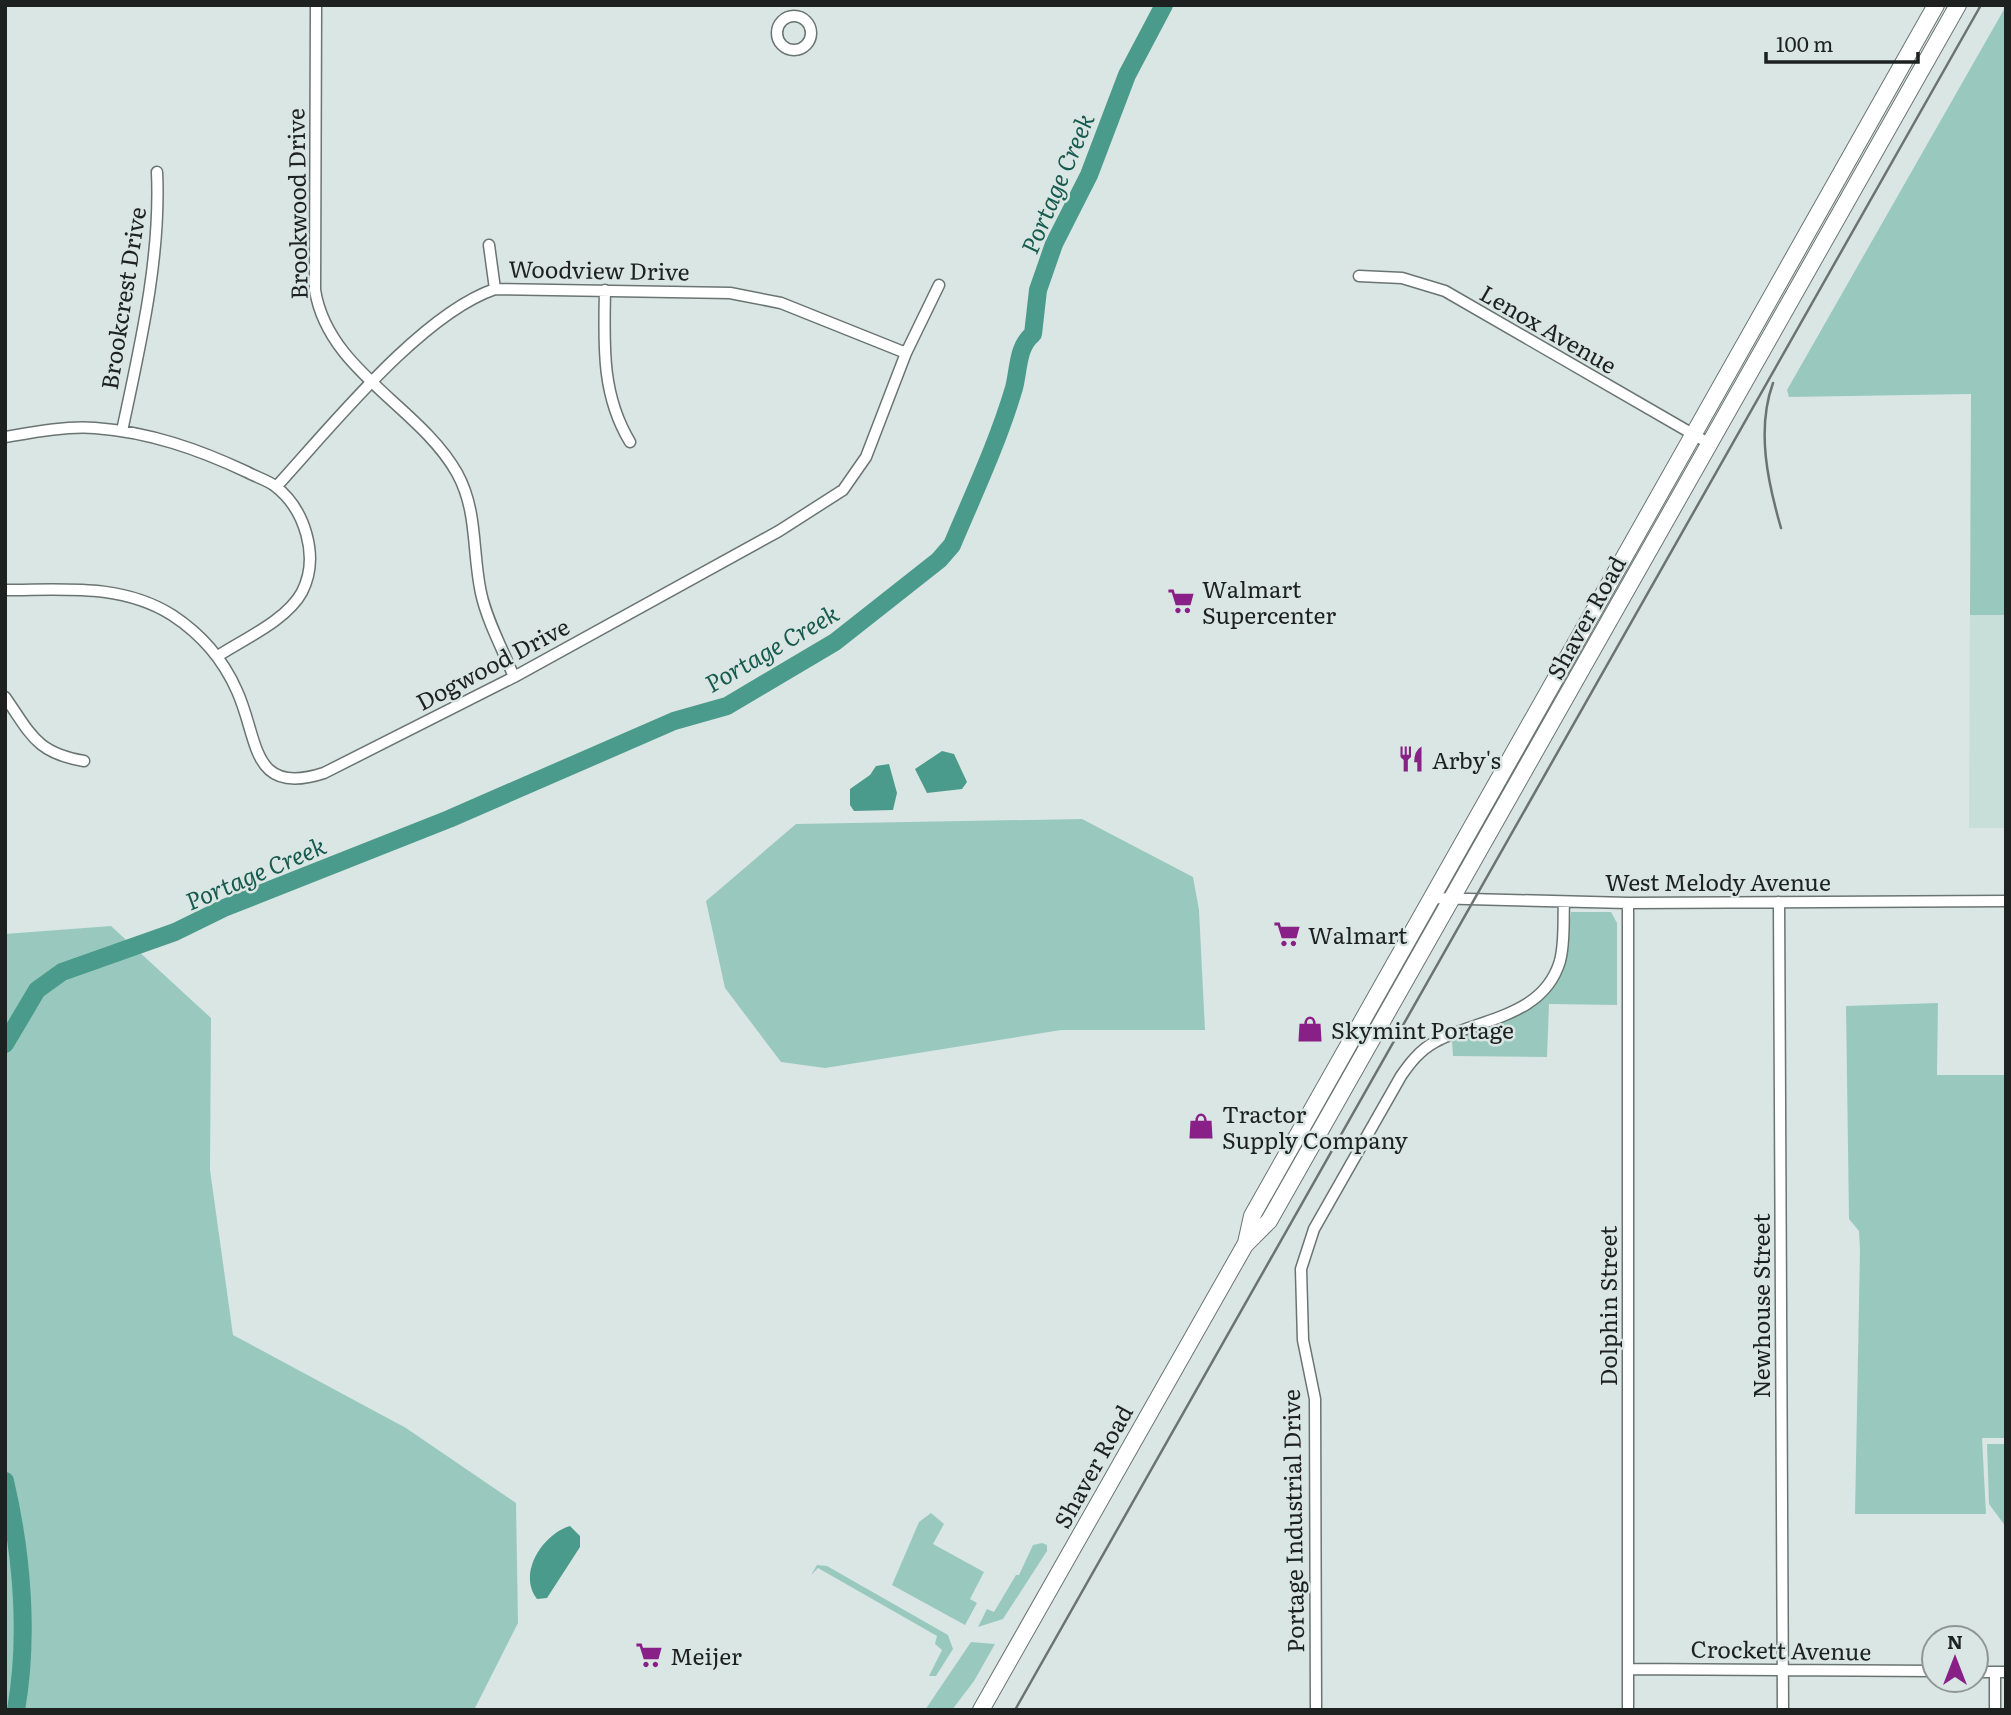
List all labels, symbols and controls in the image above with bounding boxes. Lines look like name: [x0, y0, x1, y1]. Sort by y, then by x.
scale bar: [1766, 21, 1918, 65]
text: 100 m: [1776, 27, 1833, 58]
water label: Portage Creek: [1011, 107, 1102, 259]
street label: Brookwood Drive: [277, 108, 315, 300]
street label: Brookcrest Drive: [91, 204, 153, 392]
street label: Woodview Drive: [508, 250, 690, 288]
street label: Lenox Avenue: [1474, 275, 1624, 381]
street label: Shaver Road: [1537, 549, 1633, 685]
place label: Walmart Supercenter: [1202, 571, 1336, 631]
supermarket icon: Walmart Supercenter: [1166, 586, 1196, 616]
water label: Portage Creek: [697, 594, 845, 700]
street label: Dogwood Drive: [409, 608, 575, 718]
place label: Arby's: [1432, 742, 1501, 776]
restaurant icon: Arby's: [1396, 744, 1426, 774]
water label: Portage Creek: [179, 826, 331, 917]
street label: West Melody Avenue: [1605, 864, 1831, 898]
place label: Walmart: [1308, 917, 1408, 951]
supermarket icon: Walmart: [1272, 919, 1302, 949]
place label: Skymint Portage: [1331, 1012, 1514, 1046]
shop icon: Skymint Portage: [1295, 1014, 1325, 1044]
place label: Tractor Supply Company: [1222, 1096, 1408, 1156]
shop icon: Tractor Supply Company: [1186, 1111, 1216, 1141]
street label: Newhouse Street: [1743, 1213, 1777, 1398]
street label: Dolphin Street: [1590, 1225, 1624, 1386]
street label: Portage Industrial Drive: [1273, 1389, 1311, 1653]
street label: Shaver Road: [1044, 1398, 1140, 1534]
north arrow: [1920, 1624, 1990, 1694]
text: N: [1947, 1627, 1963, 1655]
street label: Crockett Avenue: [1690, 1630, 1872, 1668]
place label: Meijer: [670, 1638, 742, 1672]
supermarket icon: Meijer: [634, 1640, 664, 1670]

